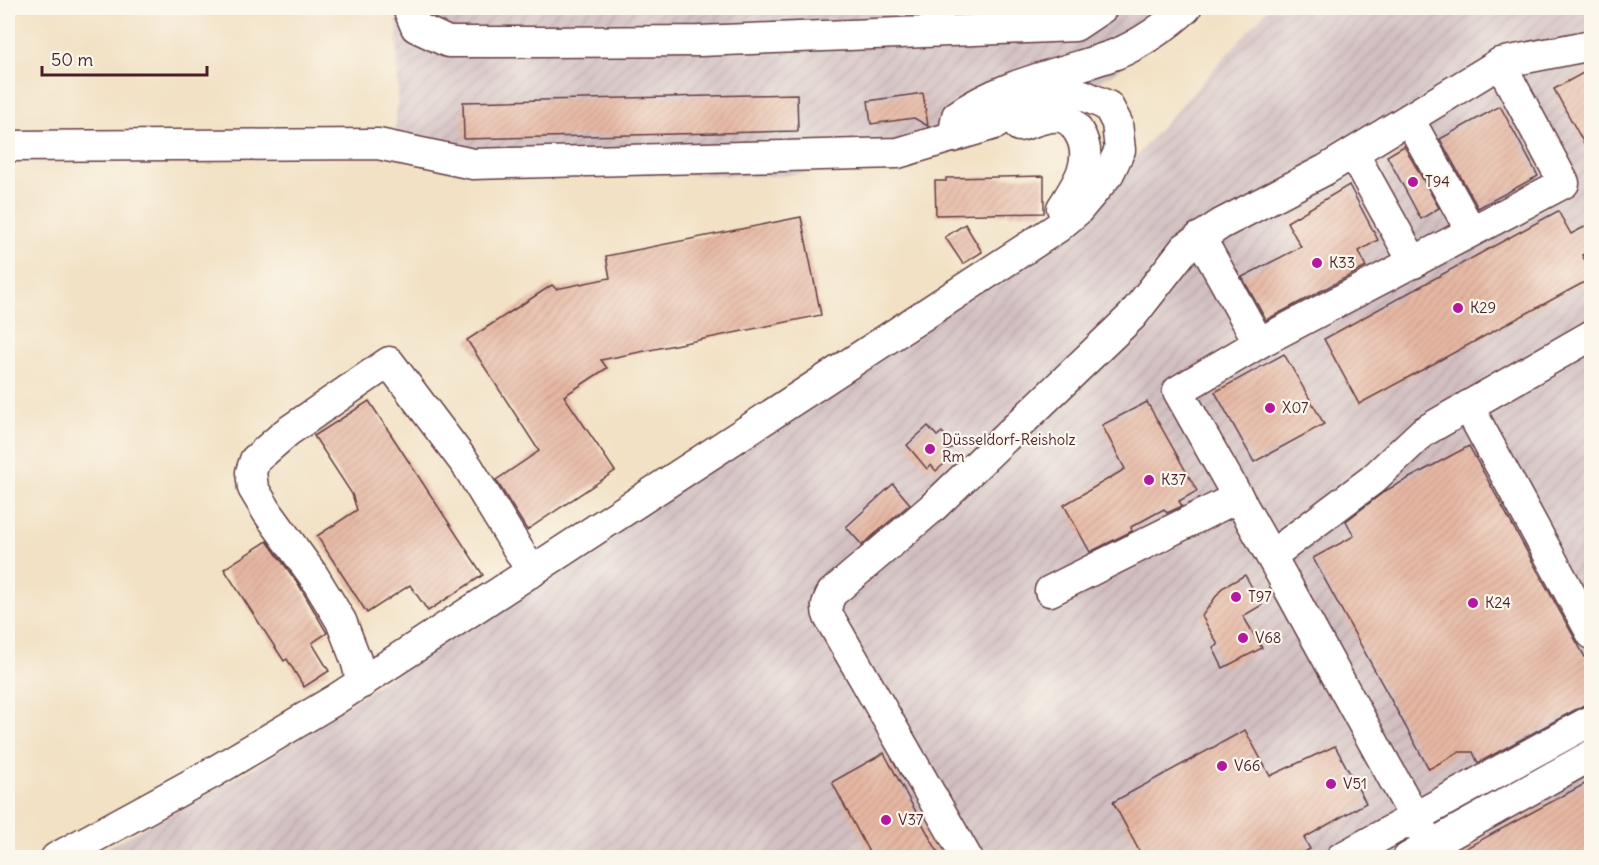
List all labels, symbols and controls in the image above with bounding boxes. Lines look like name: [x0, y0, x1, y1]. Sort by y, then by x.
scale bar: [42, 39, 207, 77]
text: 50 m: [51, 48, 93, 71]
place label: T94: [1425, 172, 1450, 191]
marker: T94: [1406, 175, 1420, 189]
place label: K33: [1329, 253, 1355, 272]
marker: K33: [1310, 256, 1324, 270]
place label: K29: [1470, 298, 1496, 317]
marker: K29: [1451, 301, 1465, 315]
place label: X07: [1282, 398, 1308, 417]
marker: X07: [1263, 401, 1277, 415]
place label: Düsseldorf-Reisholz Rm: [942, 430, 1076, 466]
marker: Düsseldorf-Reisholz Rm: [923, 442, 937, 456]
place label: K37: [1161, 470, 1186, 489]
marker: K37: [1142, 473, 1156, 487]
place label: T97: [1248, 587, 1272, 606]
marker: T97: [1229, 590, 1243, 604]
place label: K24: [1485, 593, 1511, 612]
marker: K24: [1466, 596, 1480, 610]
place label: V68: [1255, 628, 1281, 647]
marker: V68: [1236, 631, 1250, 645]
place label: V66: [1234, 756, 1261, 775]
marker: V66: [1215, 759, 1229, 773]
place label: V51: [1343, 774, 1367, 793]
marker: V51: [1324, 777, 1338, 791]
place label: V37: [898, 810, 923, 829]
marker: V37: [879, 813, 893, 827]

